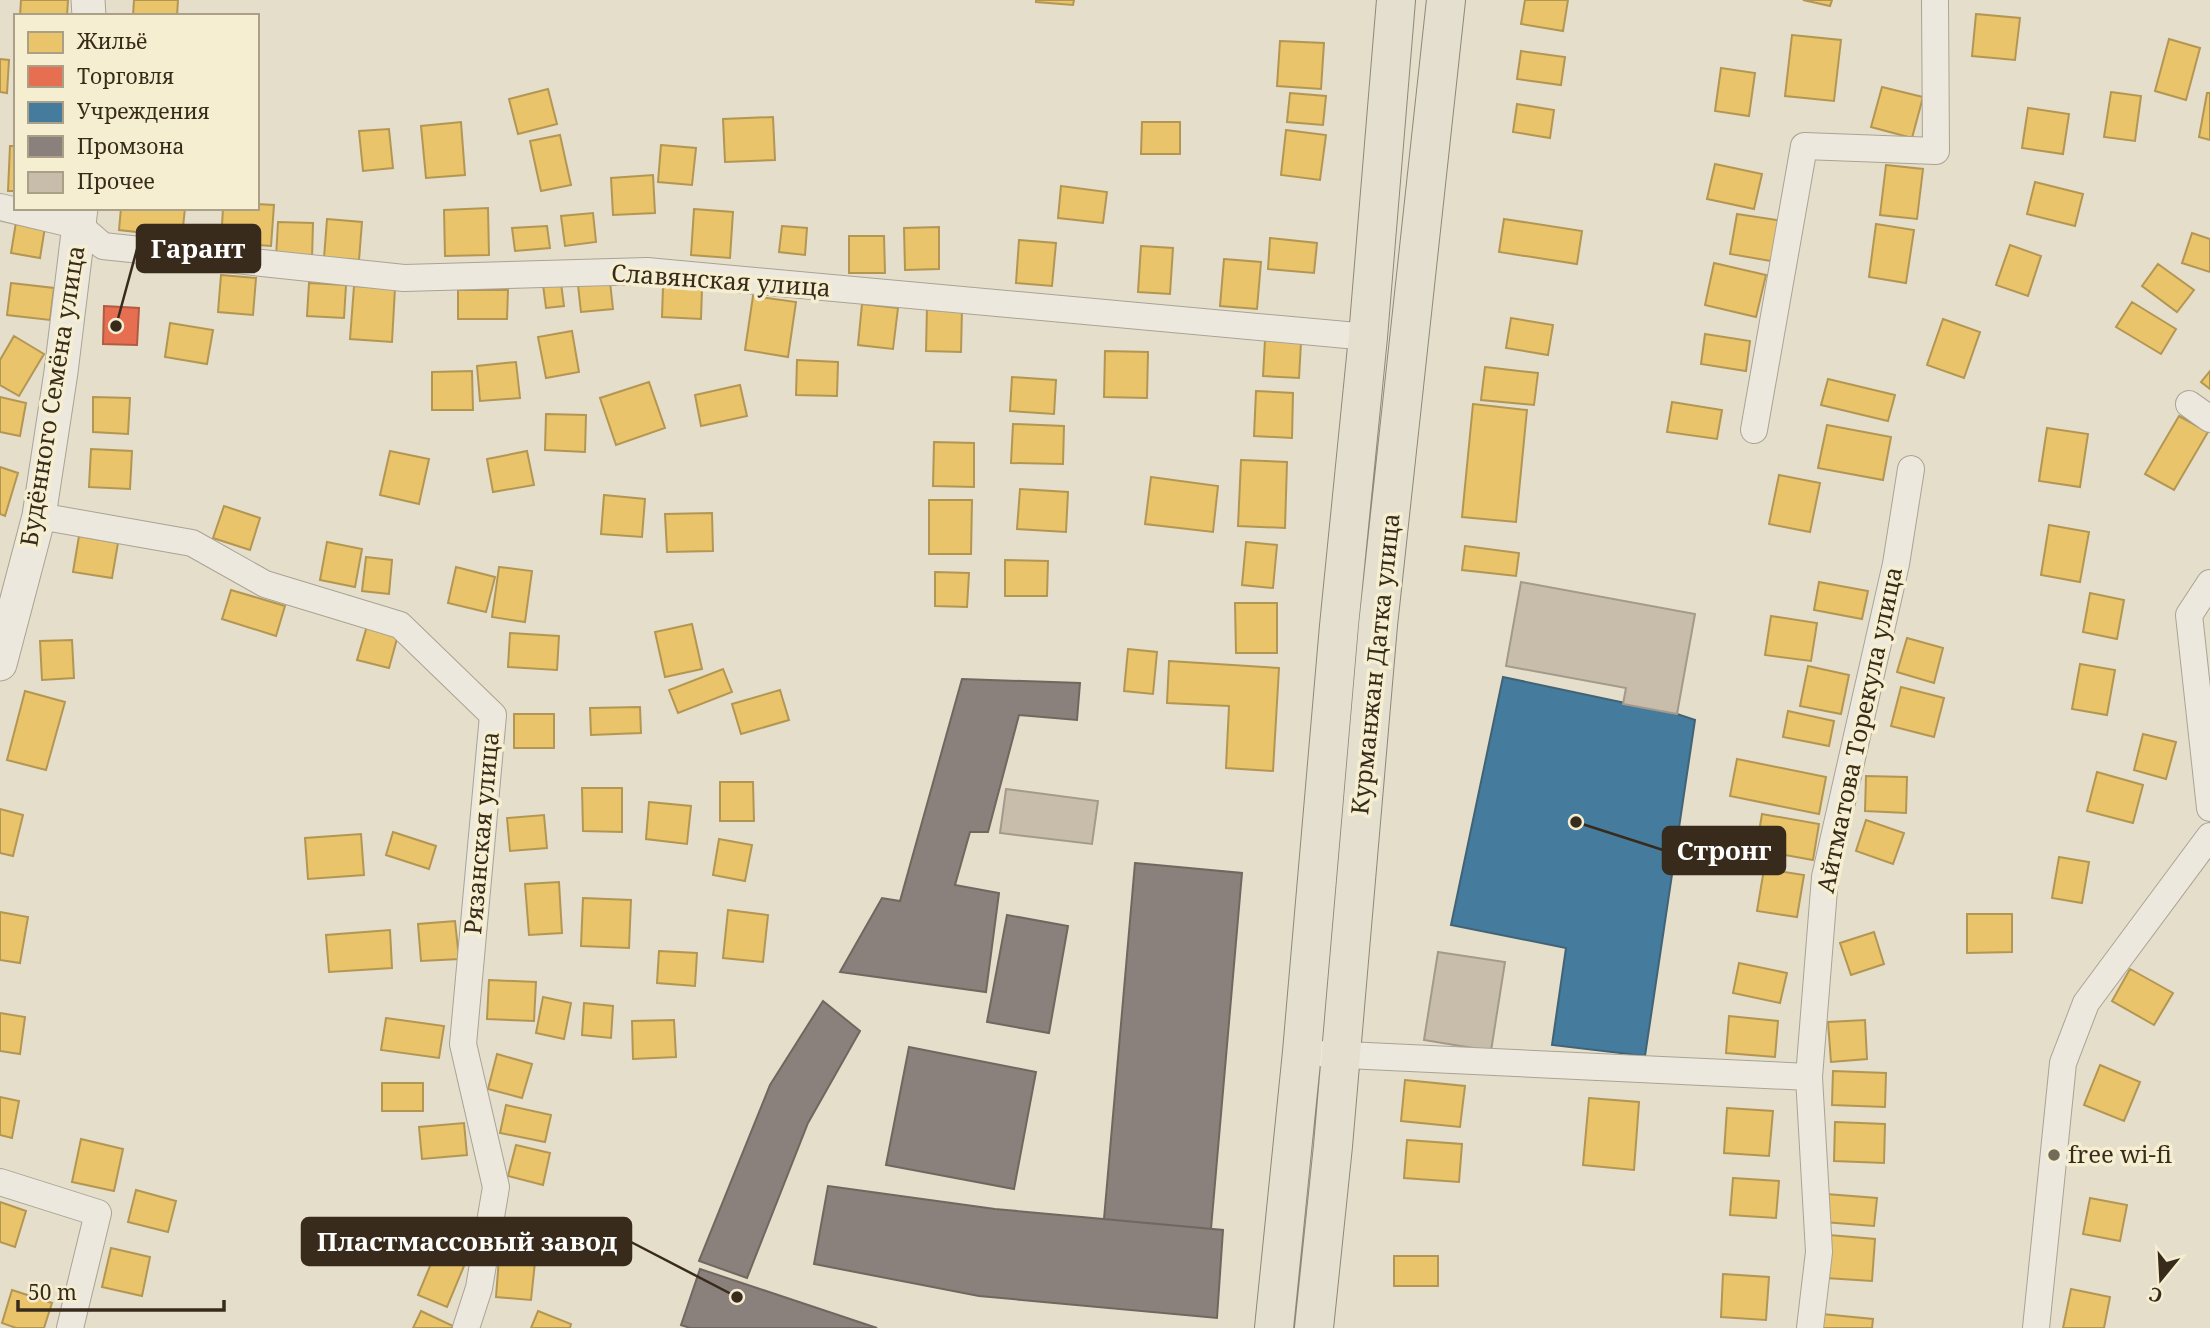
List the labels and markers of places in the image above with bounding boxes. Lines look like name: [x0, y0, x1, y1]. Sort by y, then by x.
callout: Гарант: [137, 225, 260, 272]
callout: Стронг: [1663, 827, 1785, 874]
place label: free wi-fi: [2068, 1137, 2172, 1170]
marker: free wi-fi: [2046, 1147, 2062, 1163]
callout: Пластмассовый завод: [302, 1218, 631, 1265]

